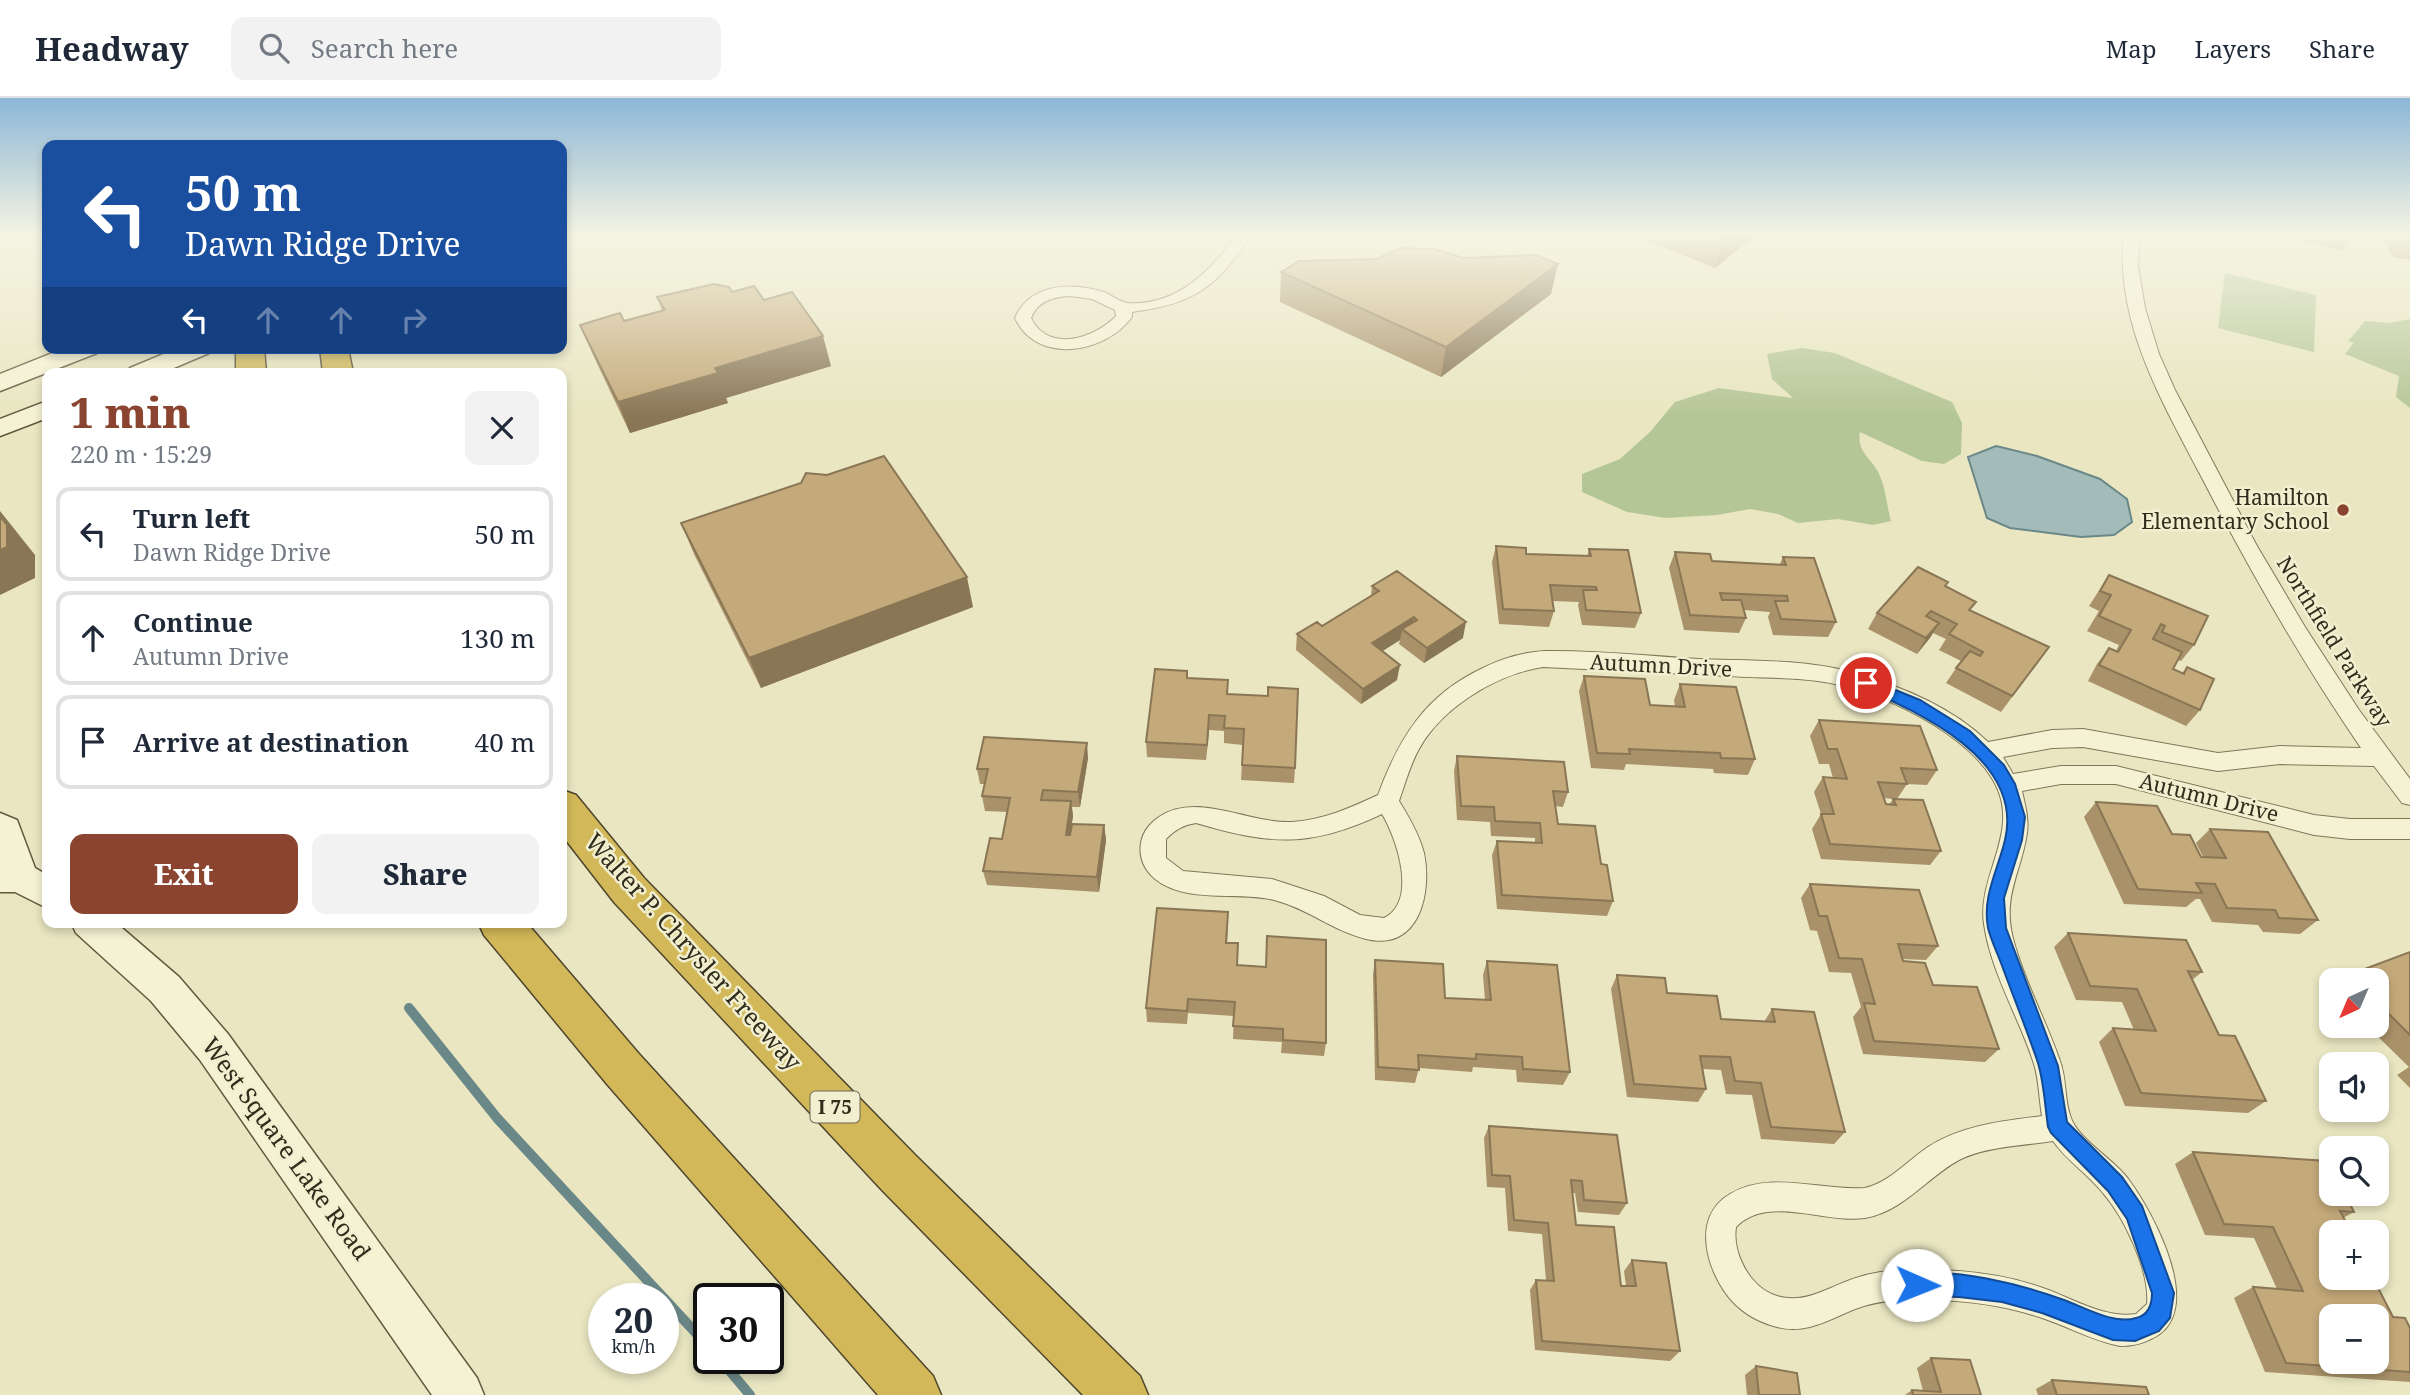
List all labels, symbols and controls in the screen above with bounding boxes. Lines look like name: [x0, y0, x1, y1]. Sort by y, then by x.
search box: [231, 17, 721, 80]
text: Headway: [35, 26, 189, 71]
icon: search: [255, 29, 293, 67]
text: Search here: [311, 30, 458, 66]
text: Map: [2106, 32, 2157, 65]
text: Layers: [2195, 32, 2271, 65]
text: Share: [2309, 32, 2375, 65]
text: 50 m: [185, 159, 301, 225]
icon: left: [70, 168, 161, 259]
text: Dawn Ridge Drive: [185, 222, 461, 265]
icon: left: [176, 301, 214, 339]
icon: ahead: [249, 301, 287, 339]
icon: ahead: [322, 301, 360, 339]
icon: right: [395, 301, 433, 339]
text: 1 min: [70, 383, 191, 440]
button: close: [465, 391, 539, 465]
text: 220 m · 15:29: [70, 438, 212, 470]
place label: Hamilton Elementary School: [2141, 483, 2329, 535]
text: Turn left: [133, 500, 250, 536]
marker: Hamilton Elementary School: [2335, 502, 2351, 518]
icon: left: [74, 515, 112, 553]
text: 50 m: [475, 516, 535, 552]
text: Dawn Ridge Drive: [133, 536, 331, 568]
street label: Northfield Parkway: [2271, 551, 2399, 732]
text: Continue: [133, 604, 253, 640]
icon: ahead: [74, 619, 112, 657]
text: 130 m: [460, 620, 535, 656]
text: Autumn Drive: [133, 640, 289, 672]
street label: Autumn Drive: [1589, 647, 1733, 683]
pin: [1836, 653, 1896, 713]
icon: arrive: [1847, 664, 1885, 702]
icon: arrive: [74, 723, 112, 761]
text: Arrive at destination: [133, 724, 409, 760]
text: 40 m: [475, 724, 535, 760]
street label: Autumn Drive: [2137, 766, 2282, 828]
street label: Walter P. Chrysler Freeway: [578, 825, 810, 1077]
button: Exit: [70, 834, 298, 914]
button: Share: [312, 834, 539, 914]
north arrow: [2319, 968, 2389, 1038]
map controls: [2319, 968, 2389, 1374]
street label: West Square Lake Road: [195, 1030, 379, 1266]
button: sound: [2319, 1052, 2389, 1122]
road number: I 75: [810, 1091, 860, 1122]
button: search: [2319, 1136, 2389, 1206]
button: +: [2319, 1220, 2389, 1290]
position arrow: [1880, 1248, 1954, 1322]
speed limit sign: 30: [693, 1283, 784, 1374]
text: 20: [614, 1296, 653, 1343]
button: −: [2319, 1304, 2389, 1374]
text: km/h: [611, 1334, 656, 1358]

